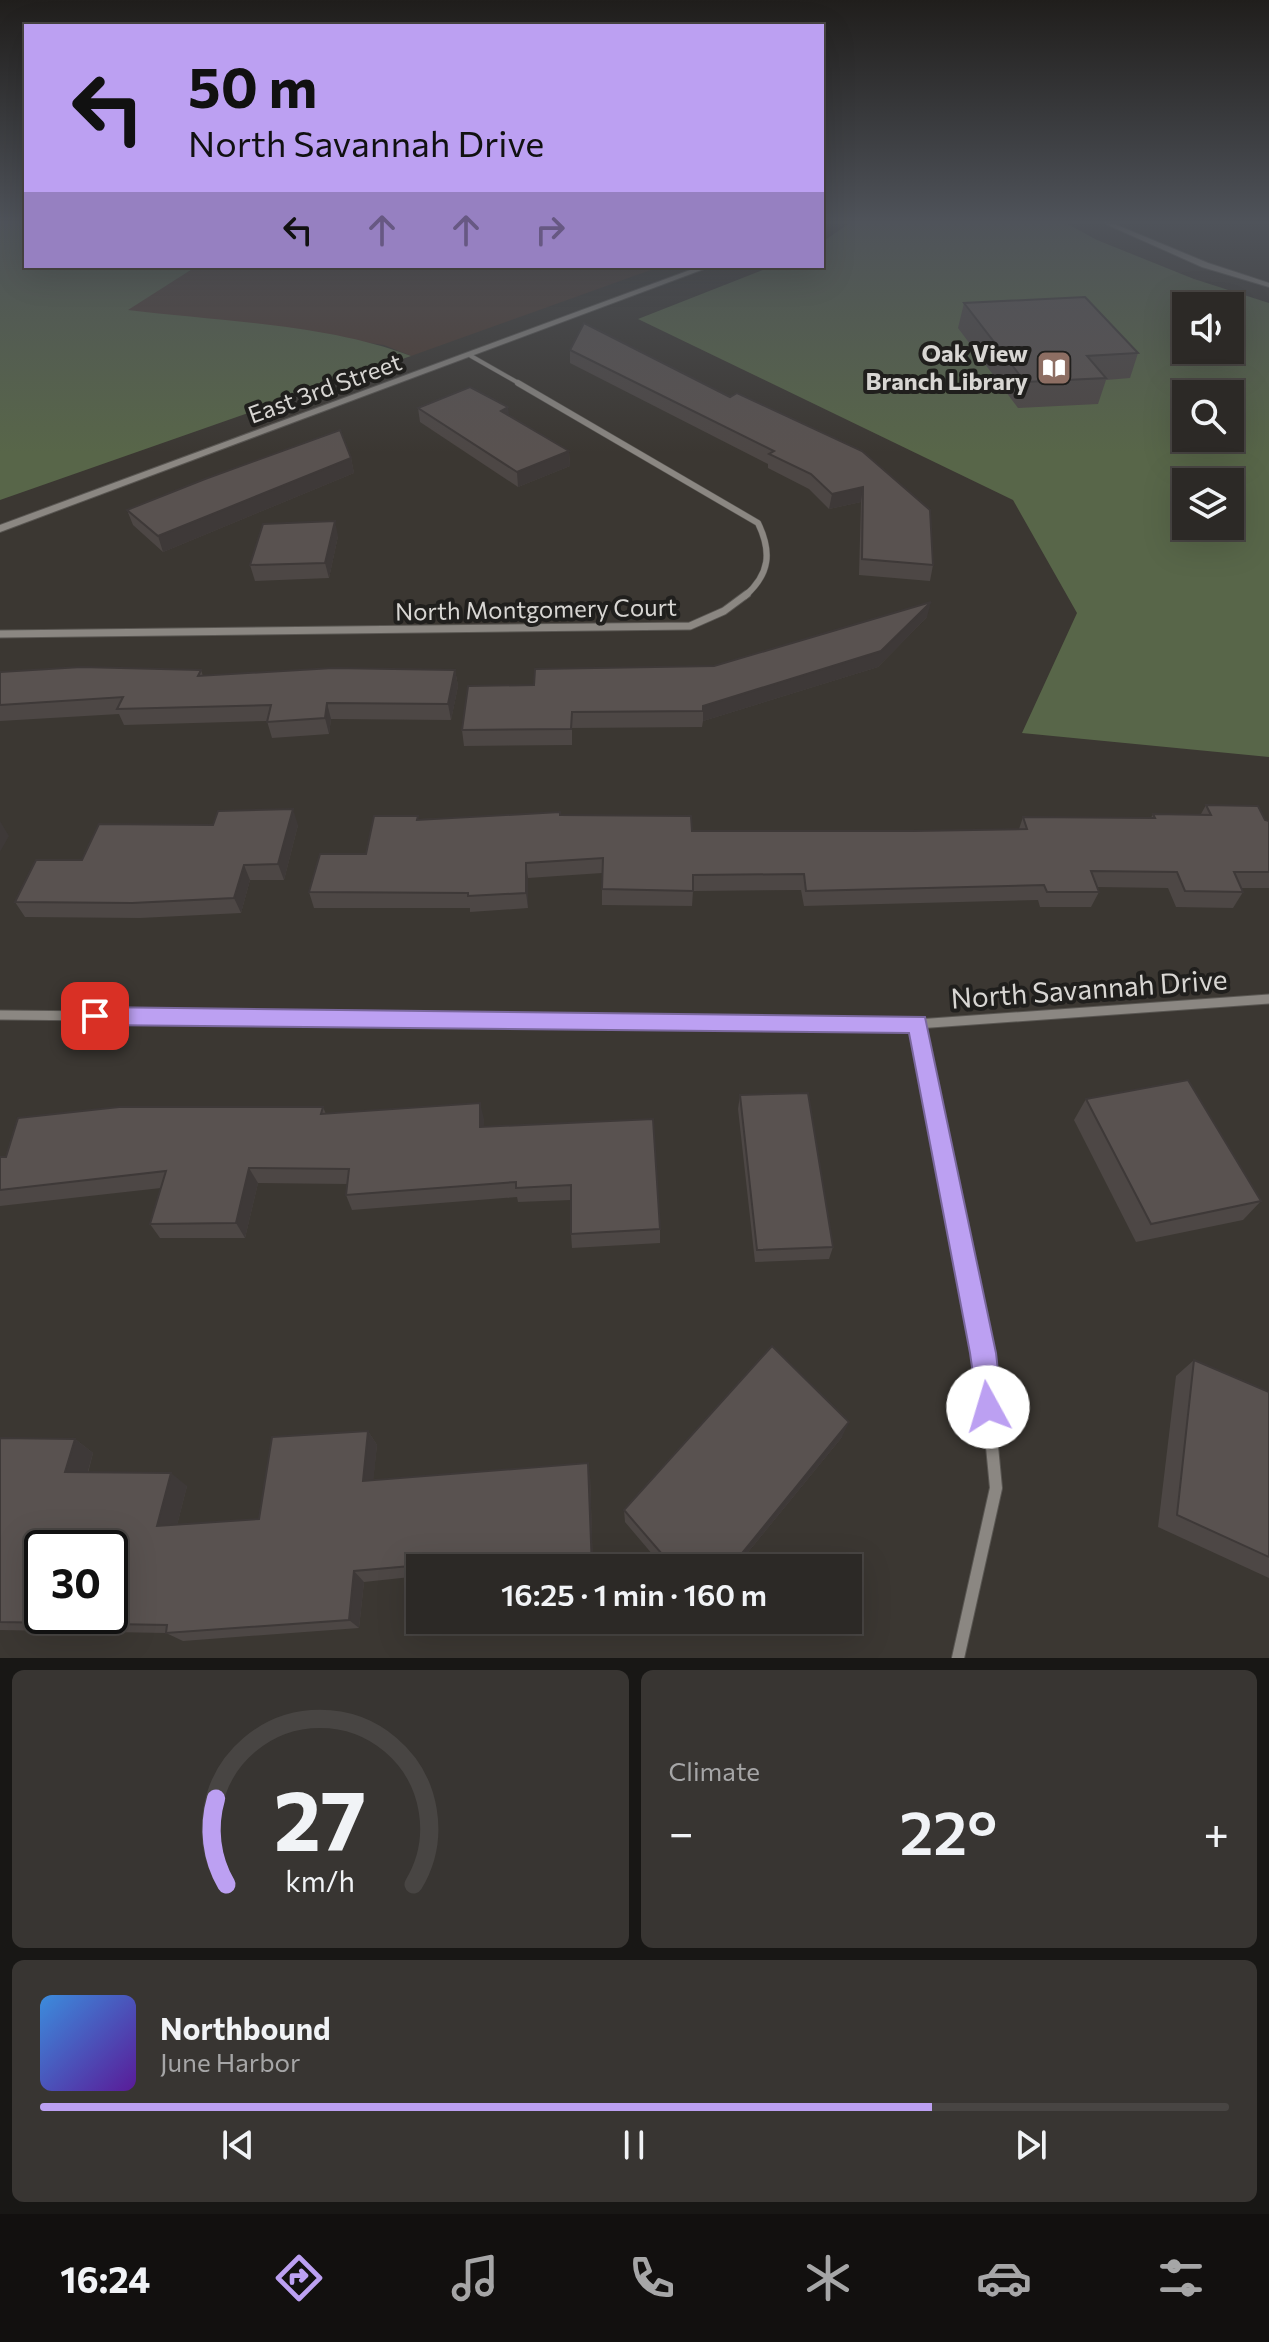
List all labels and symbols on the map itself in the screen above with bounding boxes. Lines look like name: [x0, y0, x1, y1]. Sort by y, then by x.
place label: Oak View Branch Library: [866, 338, 1028, 395]
street label: East 3rd Street: [244, 346, 405, 429]
library icon: Oak View Branch Library: [1035, 349, 1073, 387]
street label: North Montgomery Court: [395, 592, 677, 625]
street label: North Savannah Drive: [949, 961, 1228, 1015]
pin: [61, 982, 129, 1050]
position arrow: [946, 1365, 1030, 1449]
speed limit sign: 30: [24, 1530, 128, 1634]

